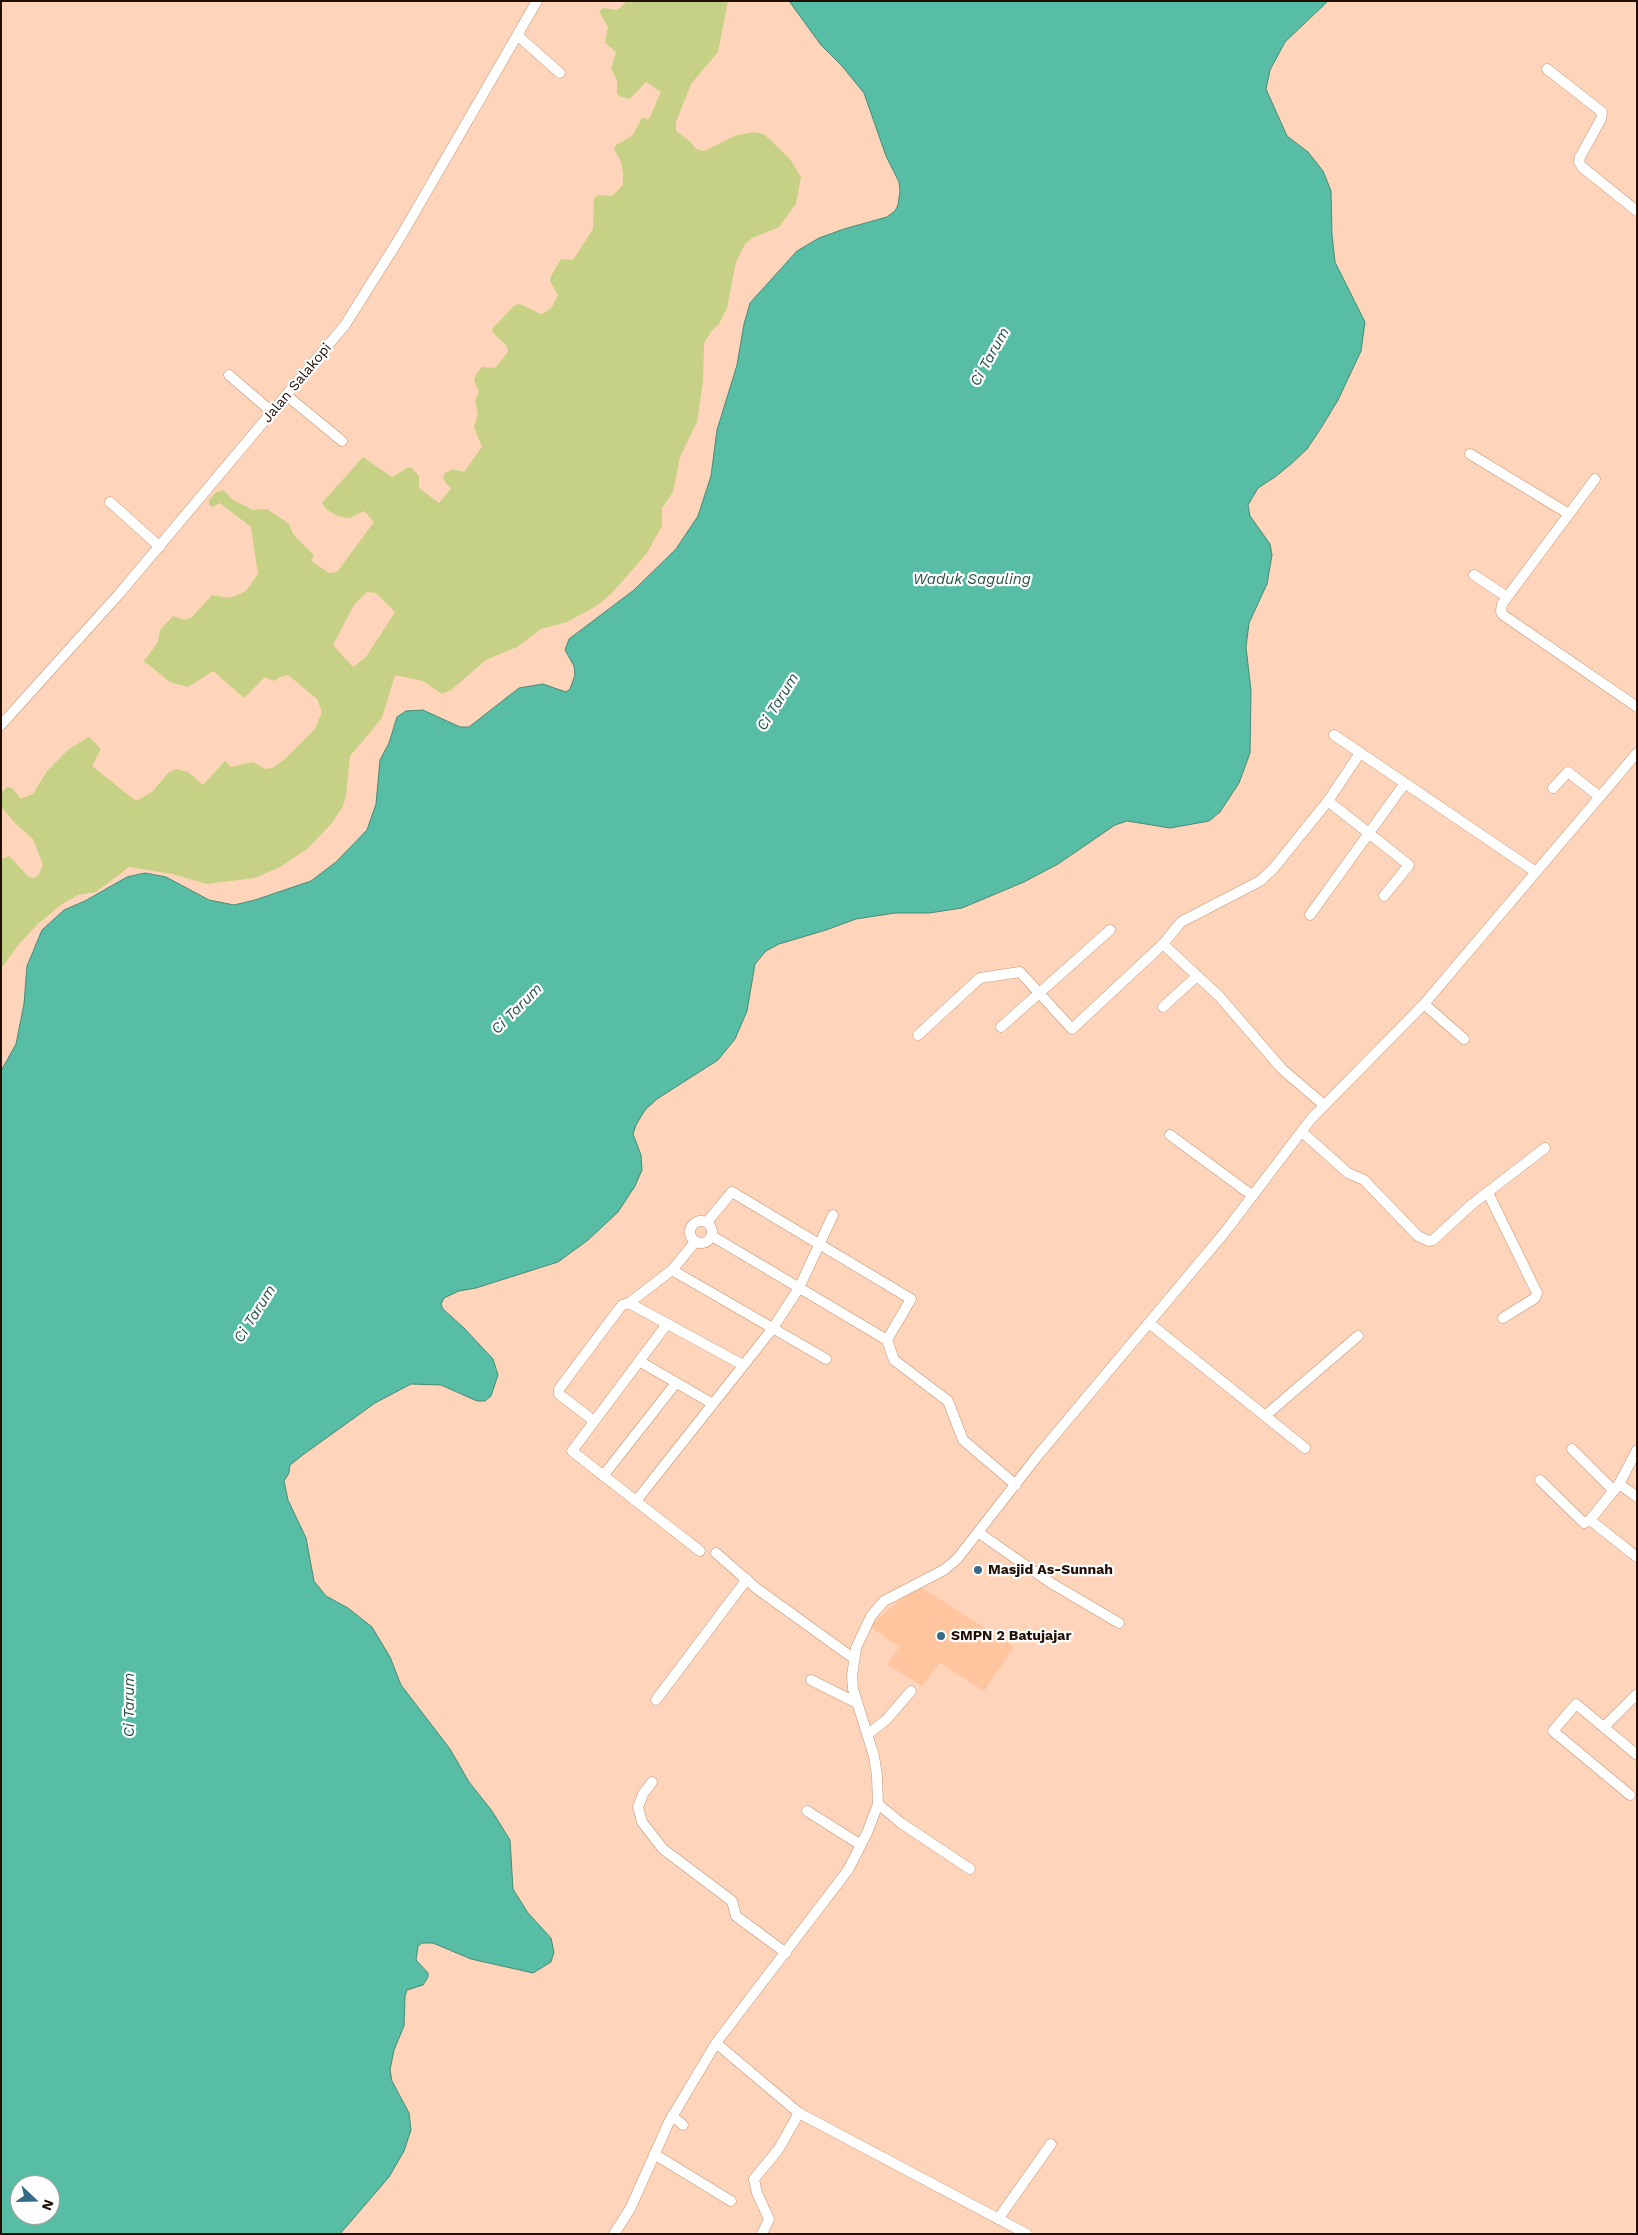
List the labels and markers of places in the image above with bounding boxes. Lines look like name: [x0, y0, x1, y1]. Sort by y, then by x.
place label: Masjid As-Sunnah: [988, 1562, 1113, 1578]
marker: Masjid As-Sunnah: [972, 1564, 984, 1576]
place label: SMPN 2 Batujajar: [951, 1628, 1071, 1644]
marker: SMPN 2 Batujajar: [935, 1630, 947, 1642]

